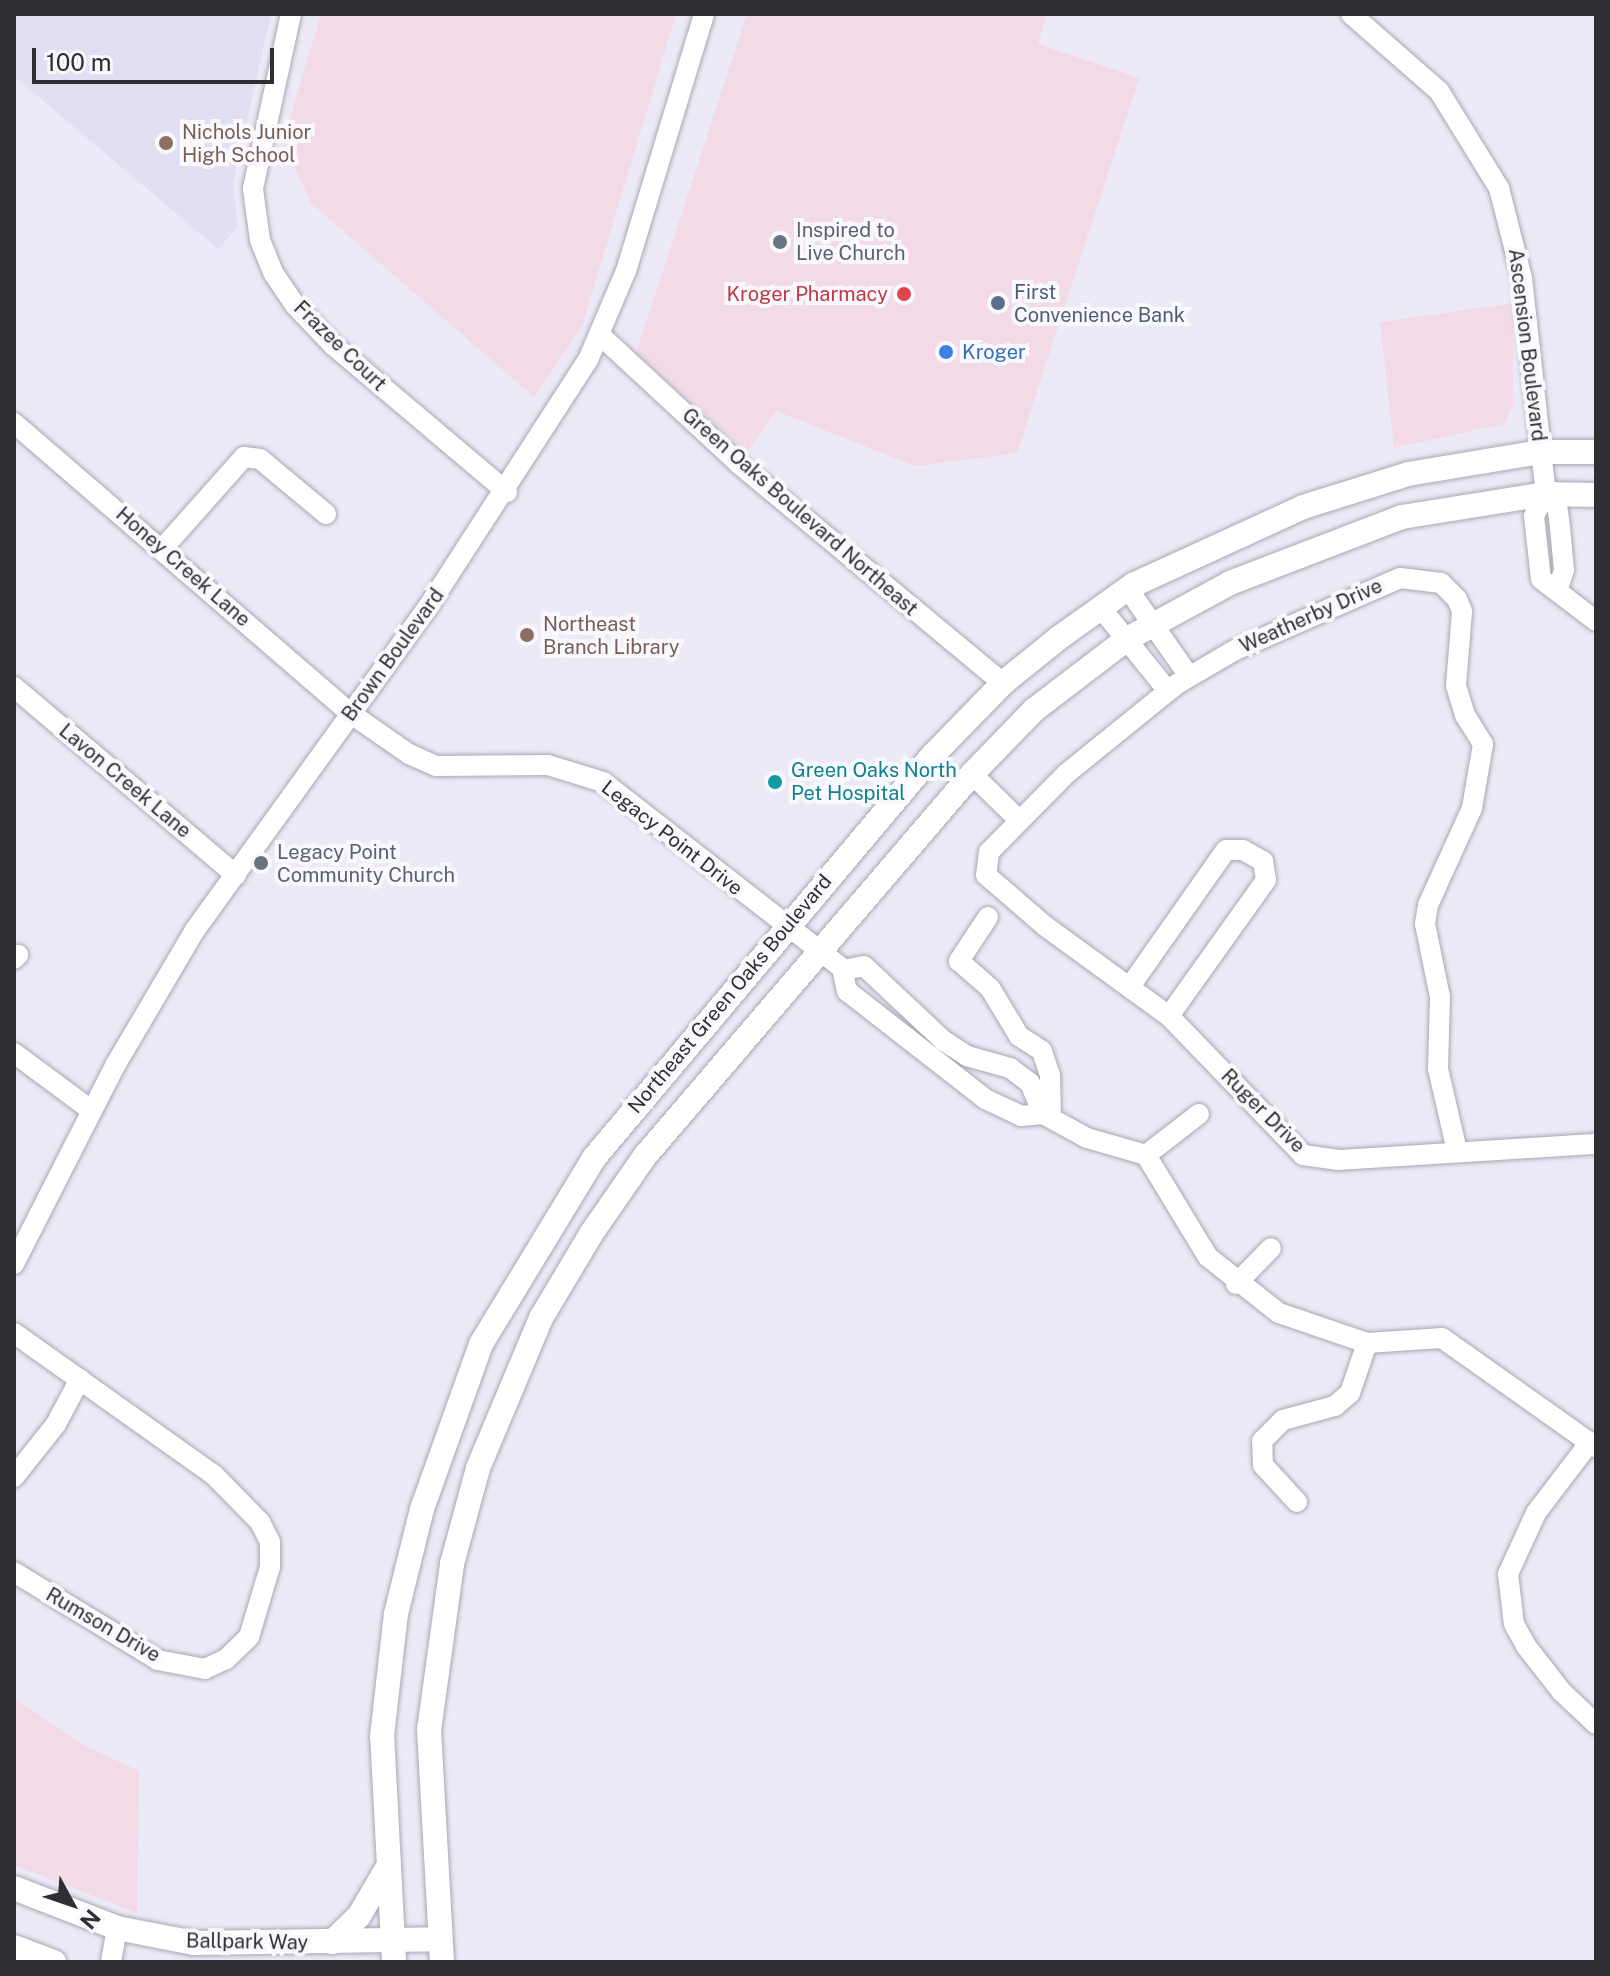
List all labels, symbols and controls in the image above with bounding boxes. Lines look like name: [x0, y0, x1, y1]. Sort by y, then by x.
scale bar: [36, 32, 278, 82]
text: 100 m: [46, 48, 112, 76]
place label: Nichols Junior High School: [182, 120, 311, 167]
marker: Nichols Junior High School: [157, 134, 175, 152]
place label: Inspired to Live Church: [796, 218, 906, 265]
marker: Inspired to Live Church: [771, 233, 789, 251]
street label: Ascension Boulevard: [1503, 247, 1551, 443]
place label: First Convenience Bank: [1014, 280, 1185, 327]
place label: Kroger Pharmacy: [726, 282, 888, 306]
marker: Kroger Pharmacy: [895, 285, 913, 303]
marker: First Convenience Bank: [989, 294, 1007, 312]
street label: Frazee Court: [289, 296, 391, 396]
place label: Kroger: [962, 340, 1026, 364]
marker: Kroger: [937, 343, 955, 361]
street label: Green Oaks Boulevard Northeast: [677, 403, 923, 621]
street label: Honey Creek Lane: [111, 502, 255, 632]
street label: Weatherby Drive: [1236, 574, 1386, 658]
street label: Brown Boulevard: [337, 584, 449, 726]
place label: Northeast Branch Library: [543, 612, 679, 659]
marker: Northeast Branch Library: [518, 626, 536, 644]
street label: Lavon Creek Lane: [54, 719, 196, 843]
place label: Green Oaks North Pet Hospital: [791, 758, 957, 805]
marker: Green Oaks North Pet Hospital: [766, 773, 784, 791]
street label: Legacy Point Drive: [597, 775, 747, 901]
place label: Legacy Point Community Church: [277, 840, 455, 887]
marker: Legacy Point Community Church: [252, 854, 270, 872]
street label: Northeast Green Oaks Boulevard: [623, 870, 837, 1118]
street label: Ruger Drive: [1216, 1064, 1310, 1158]
street label: Rumson Drive: [42, 1583, 164, 1667]
north arrow: [32, 1864, 112, 1944]
text: N: [75, 1904, 106, 1934]
street label: Ballpark Way: [186, 1929, 308, 1955]

